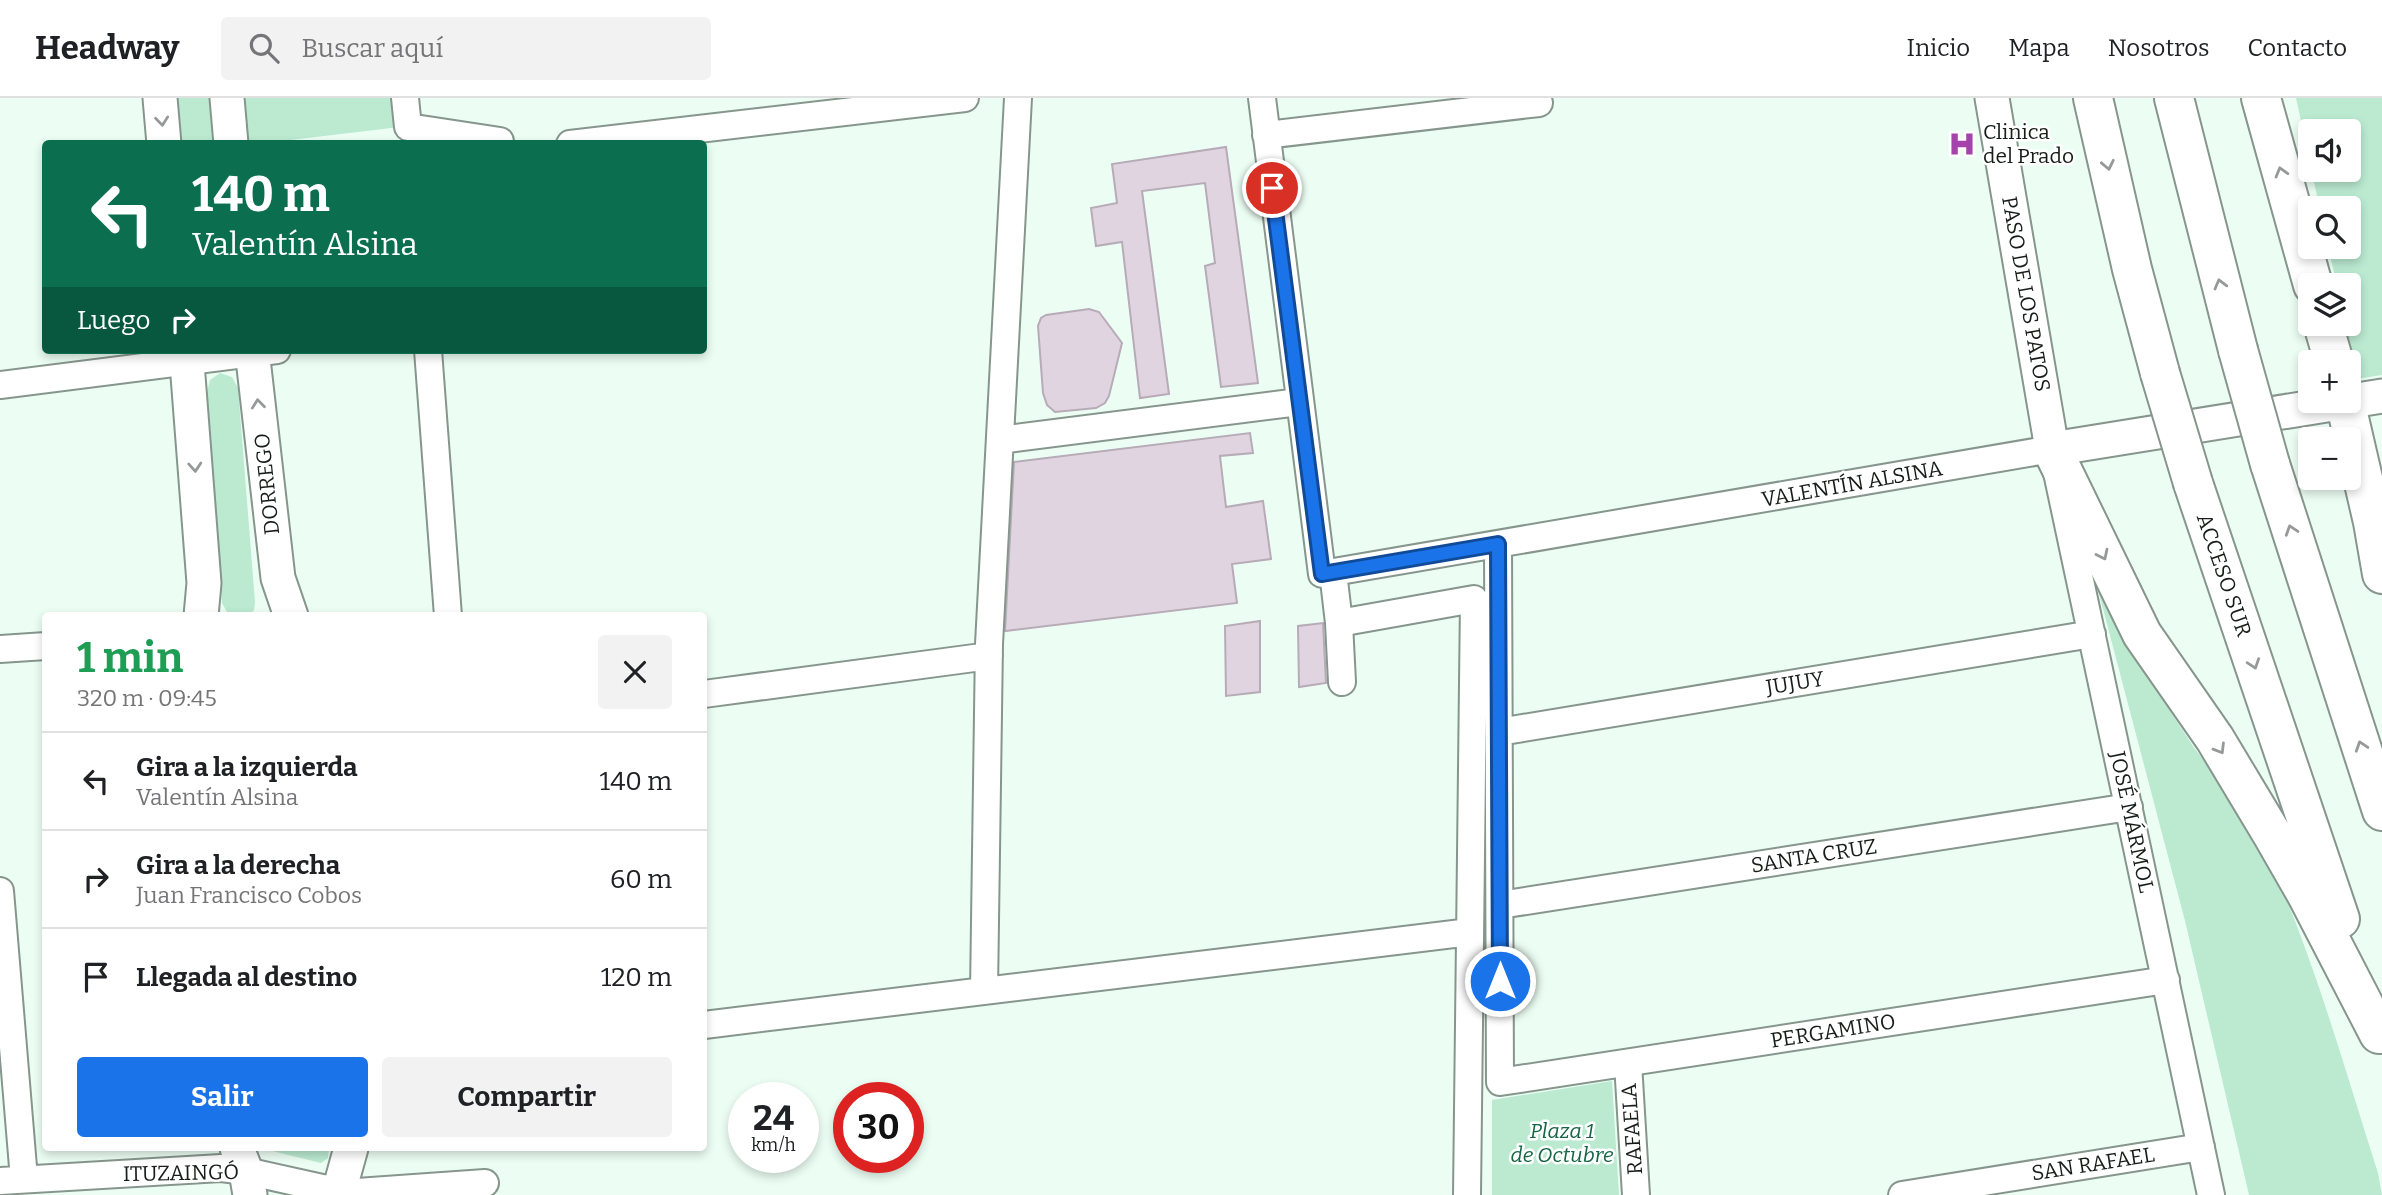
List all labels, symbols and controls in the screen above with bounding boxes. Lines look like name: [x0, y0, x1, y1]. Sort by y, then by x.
search box: [221, 17, 711, 80]
text: Headway: [35, 28, 179, 68]
icon: search: [245, 29, 283, 67]
text: Buscar aquí: [301, 33, 443, 64]
text: Inicio: [1906, 34, 1970, 62]
text: Mapa: [2008, 34, 2070, 62]
text: Nosotros: [2108, 34, 2209, 62]
text: Contacto: [2247, 34, 2347, 62]
one-way arrow: [154, 116, 169, 127]
place label: Clinica del Prado: [1983, 119, 2074, 169]
map controls: [2298, 119, 2361, 490]
button: sound: [2298, 119, 2361, 182]
hospital icon: Clinica del Prado: [1947, 129, 1977, 159]
pin: [1242, 158, 1302, 218]
one-way arrow: [2099, 159, 2114, 171]
text: 140 m: [192, 165, 330, 224]
one-way arrow: [2275, 166, 2290, 178]
icon: left: [77, 168, 168, 259]
icon: arrive: [1253, 169, 1291, 207]
street label: PASO DE LOS PATOS: [1996, 194, 2056, 394]
button: search: [2298, 196, 2361, 259]
text: Valentín Alsina: [192, 225, 418, 263]
button: layers: [2298, 273, 2361, 336]
one-way arrow: [2214, 278, 2228, 290]
icon: right: [164, 301, 202, 339]
text: Luego: [77, 305, 150, 336]
button: +: [2298, 350, 2361, 413]
one-way arrow: [251, 398, 266, 410]
button: −: [2298, 427, 2361, 490]
street label: DORREGO: [249, 432, 285, 536]
street label: VALENTÍN ALSINA: [1759, 455, 1945, 513]
one-way arrow: [187, 462, 202, 473]
street label: ACCESO SUR: [2191, 510, 2257, 640]
one-way arrow: [2284, 524, 2299, 536]
one-way arrow: [2094, 548, 2108, 560]
text: 1 min: [77, 633, 183, 683]
button: close: [598, 635, 672, 709]
one-way arrow: [2246, 657, 2260, 670]
street label: JUJUY: [1763, 666, 1826, 701]
text: 320 m · 09:45: [77, 684, 217, 712]
one-way arrow: [2355, 740, 2369, 753]
one-way arrow: [2212, 741, 2225, 754]
street label: JOSÉ MÁRMOL: [2104, 748, 2160, 896]
text: Gira a la izquierda: [136, 752, 358, 783]
icon: left: [77, 762, 115, 800]
text: 140 m: [600, 766, 672, 797]
text: Valentín Alsina: [136, 783, 298, 811]
street label: SANTA CRUZ: [1749, 833, 1879, 879]
text: Gira a la derecha: [136, 850, 340, 881]
icon: right: [77, 860, 115, 898]
text: 60 m: [610, 864, 672, 895]
text: Juan Francisco Cobos: [136, 881, 362, 909]
position arrow: [1463, 944, 1537, 1018]
icon: arrive: [77, 958, 115, 996]
text: Llegada al destino: [136, 962, 357, 993]
text: 120 m: [601, 962, 672, 993]
street label: PERGAMINO: [1769, 1008, 1897, 1054]
button: Salir: [77, 1057, 368, 1137]
button: Compartir: [382, 1057, 672, 1137]
speed limit sign: 30: [833, 1082, 924, 1173]
street label: RAFAELA: [1616, 1082, 1648, 1176]
text: 24: [753, 1097, 794, 1139]
park label: Plaza 1 de Octubre: [1510, 1118, 1614, 1168]
text: km/h: [751, 1134, 796, 1156]
street label: SAN RAFAEL: [2030, 1141, 2157, 1187]
street label: ITUZAINGÓ: [123, 1159, 239, 1187]

